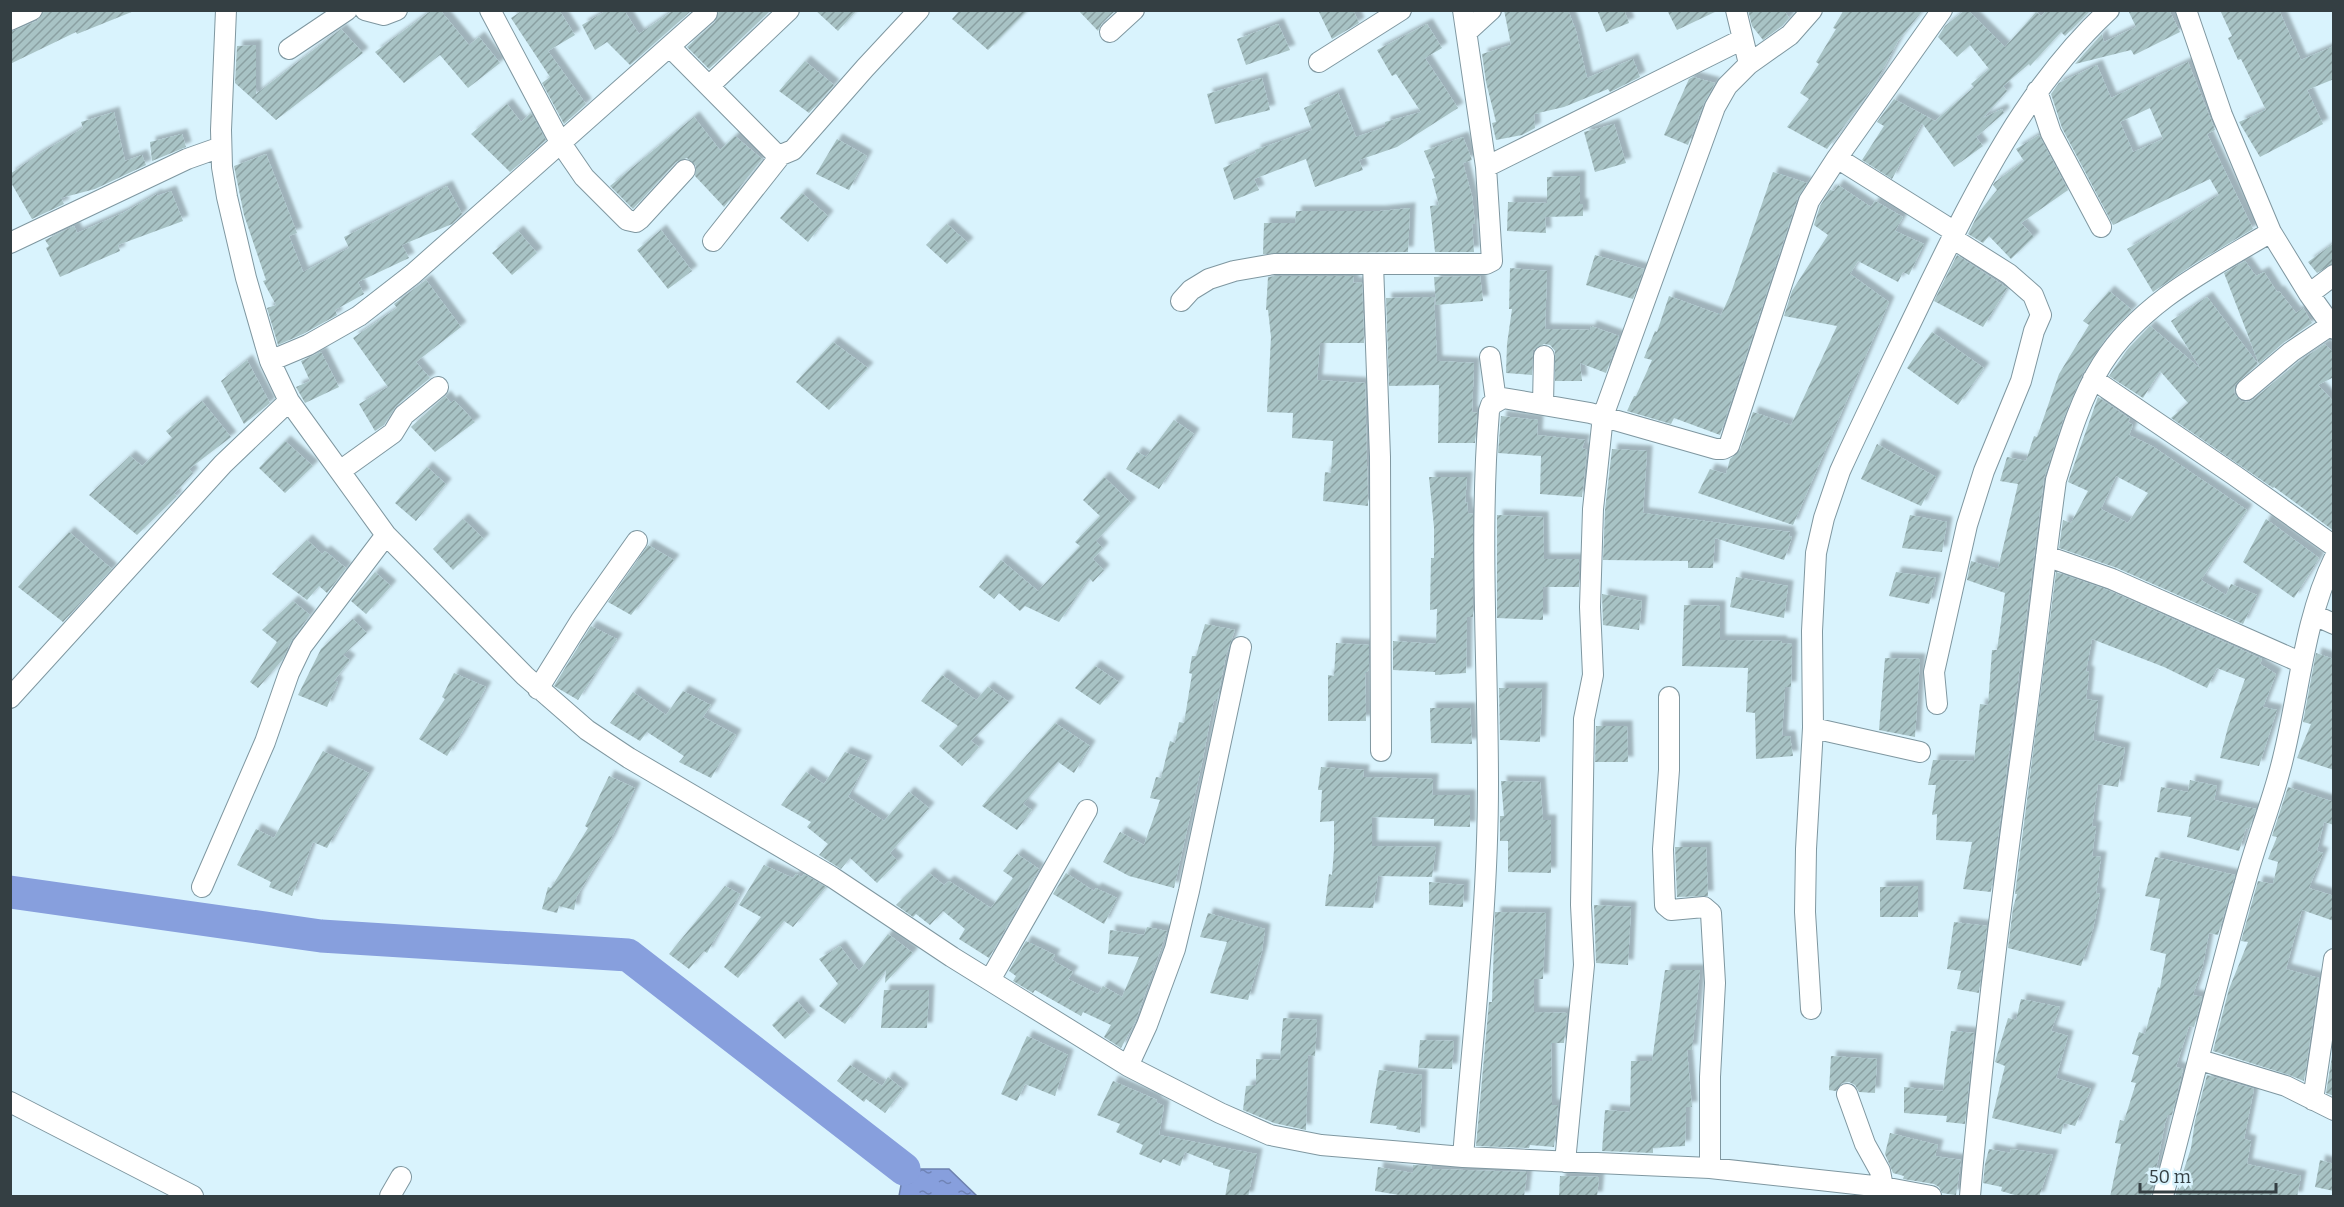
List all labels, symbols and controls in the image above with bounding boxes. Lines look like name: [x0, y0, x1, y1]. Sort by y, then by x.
scale bar: [2140, 1156, 2276, 1194]
text: 50 m: [2149, 1166, 2191, 1188]

